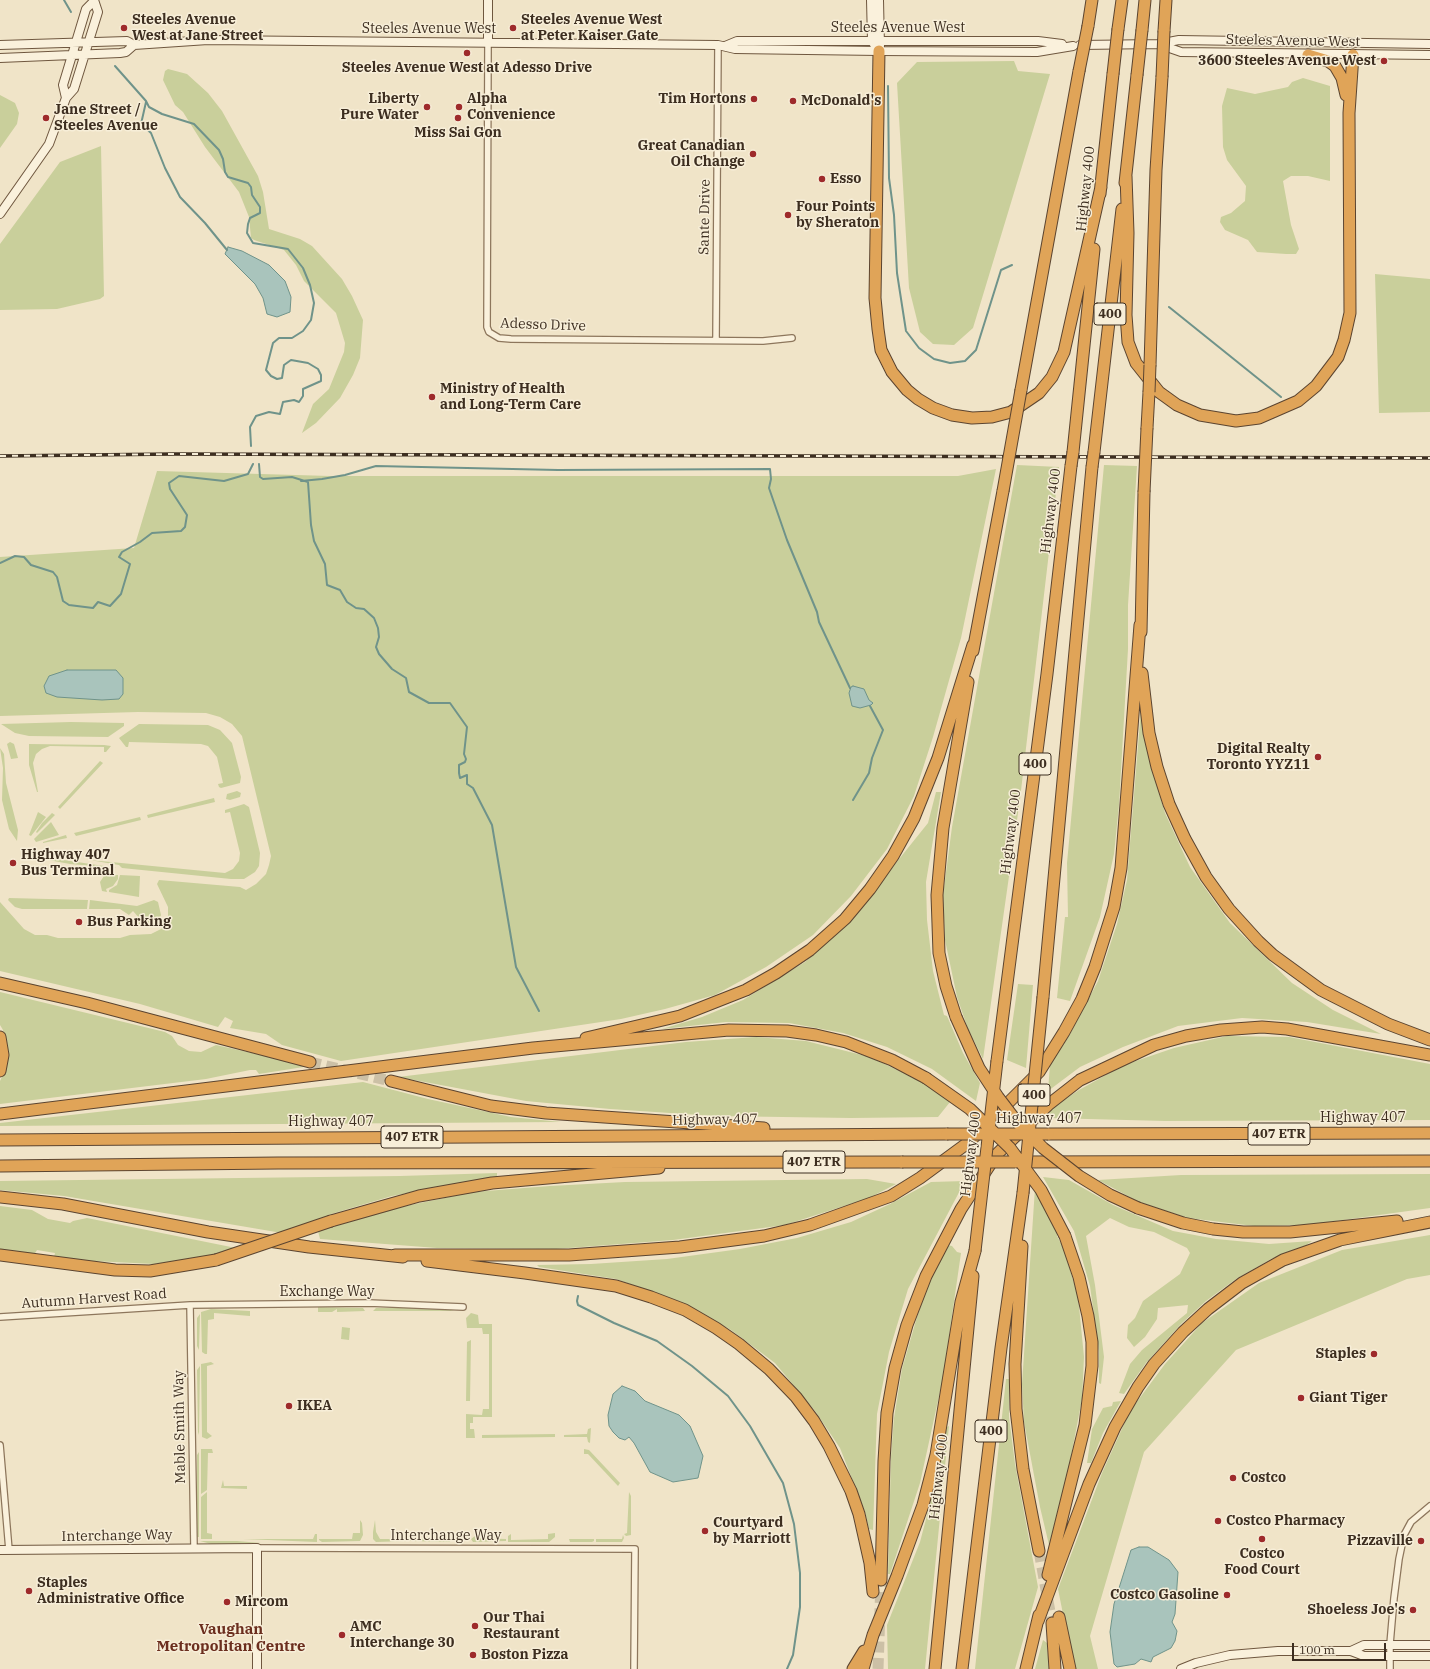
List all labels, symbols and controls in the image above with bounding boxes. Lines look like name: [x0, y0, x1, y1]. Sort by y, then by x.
place label: Steeles Avenue West at Jane Street: [132, 12, 263, 44]
place label: Steeles Avenue West at Peter Kaiser Gate: [521, 12, 662, 44]
street label: Steeles Avenue West: [831, 20, 965, 36]
street label: Steeles Avenue West: [362, 21, 496, 37]
marker: Steeles Avenue West at Jane Street: [119, 23, 129, 33]
marker: Steeles Avenue West at Peter Kaiser Gate: [508, 23, 518, 33]
street label: Steeles Avenue West: [1226, 31, 1360, 51]
marker: Steeles Avenue West at Adesso Drive: [462, 48, 472, 58]
place label: 3600 Steeles Avenue West: [1198, 53, 1376, 69]
marker: 3600 Steeles Avenue West: [1379, 56, 1389, 66]
place label: Steeles Avenue West at Adesso Drive: [342, 60, 592, 76]
place label: Liberty Pure Water: [341, 91, 419, 124]
place label: Alpha Convenience: [467, 91, 556, 124]
place label: Tim Hortons: [658, 91, 746, 107]
place label: McDonald's: [801, 93, 881, 109]
marker: Tim Hortons: [749, 94, 759, 104]
marker: McDonald's: [788, 96, 798, 106]
place label: Jane Street / Steeles Avenue: [54, 102, 158, 134]
marker: Liberty Pure Water: [422, 102, 432, 112]
marker: Alpha Convenience: [454, 102, 464, 112]
marker: Jane Street / Steeles Avenue: [41, 113, 51, 123]
marker: Miss Sai Gon: [453, 113, 463, 123]
place label: Miss Sai Gon: [414, 125, 502, 141]
place label: Great Canadian Oil Change: [637, 138, 745, 170]
street label: Highway 400: [1073, 145, 1099, 233]
marker: Great Canadian Oil Change: [748, 149, 758, 159]
place label: Esso: [830, 171, 861, 187]
marker: Esso: [817, 174, 827, 184]
street label: Sante Drive: [696, 179, 714, 255]
place label: Four Points by Sheraton: [796, 199, 879, 232]
marker: Four Points by Sheraton: [783, 210, 793, 220]
road number: 400: [1094, 303, 1126, 325]
street label: Adesso Drive: [500, 315, 586, 335]
place label: Ministry of Health and Long-Term Care: [440, 381, 581, 414]
marker: Ministry of Health and Long-Term Care: [427, 392, 437, 402]
street label: Highway 400: [1037, 467, 1065, 555]
place label: Digital Realty Toronto YYZ11: [1206, 741, 1310, 774]
marker: Digital Realty Toronto YYZ11: [1313, 752, 1323, 762]
road number: 400: [1019, 753, 1051, 775]
street label: Highway 400: [997, 788, 1025, 876]
place label: Highway 407 Bus Terminal: [21, 847, 114, 880]
marker: Highway 407 Bus Terminal: [8, 858, 18, 868]
place label: Bus Parking: [87, 914, 171, 930]
marker: Bus Parking: [74, 917, 84, 927]
road number: 400: [1018, 1084, 1050, 1106]
street label: Highway 400: [957, 1110, 985, 1198]
street label: Highway 407: [1320, 1110, 1406, 1126]
street label: Highway 407: [672, 1111, 758, 1129]
street label: Highway 407: [996, 1111, 1082, 1127]
street label: Highway 407: [288, 1114, 374, 1130]
road number: 407 ETR: [1248, 1123, 1310, 1145]
road number: 407 ETR: [381, 1126, 443, 1148]
road number: 407 ETR: [783, 1151, 845, 1173]
street label: Exchange Way: [279, 1284, 375, 1300]
street label: Autumn Harvest Road: [21, 1286, 167, 1312]
place label: Staples: [1316, 1346, 1366, 1362]
marker: Staples: [1369, 1349, 1379, 1359]
street label: Mable Smith Way: [171, 1370, 189, 1484]
place label: Giant Tiger: [1309, 1390, 1388, 1406]
marker: Giant Tiger: [1296, 1393, 1306, 1403]
place label: IKEA: [297, 1398, 332, 1414]
marker: IKEA: [284, 1401, 294, 1411]
road number: 400: [975, 1420, 1007, 1442]
street label: Highway 400: [926, 1433, 952, 1521]
place label: Costco: [1241, 1470, 1286, 1486]
marker: Costco: [1228, 1473, 1238, 1483]
place label: Costco Pharmacy: [1226, 1513, 1345, 1529]
place label: Courtyard by Marriott: [713, 1515, 790, 1548]
marker: Costco Pharmacy: [1213, 1516, 1223, 1526]
marker: Courtyard by Marriott: [700, 1526, 710, 1536]
street label: Interchange Way: [61, 1527, 173, 1545]
street label: Interchange Way: [391, 1528, 501, 1544]
place label: Pizzaville: [1347, 1533, 1413, 1549]
marker: Costco Food Court: [1257, 1534, 1267, 1544]
marker: Pizzaville: [1416, 1536, 1426, 1546]
place label: Costco Food Court: [1224, 1546, 1300, 1578]
place label: Staples Administrative Office: [37, 1575, 184, 1608]
marker: Staples Administrative Office: [24, 1586, 34, 1596]
place label: Costco Gasoline: [1110, 1587, 1219, 1603]
marker: Costco Gasoline: [1222, 1590, 1232, 1600]
place label: Mircom: [235, 1594, 288, 1610]
marker: Mircom: [222, 1597, 232, 1607]
place label: Shoeless Joe's: [1307, 1602, 1405, 1618]
marker: Shoeless Joe's: [1408, 1605, 1418, 1615]
place label: Our Thai Restaurant: [483, 1610, 560, 1642]
place label: AMC Interchange 30: [350, 1619, 454, 1652]
district label: Vaughan Metropolitan Centre: [156, 1621, 306, 1656]
marker: Our Thai Restaurant: [470, 1621, 480, 1631]
marker: AMC Interchange 30: [337, 1630, 347, 1640]
scale bar: [1294, 1635, 1388, 1661]
text: 100 m: [1299, 1642, 1335, 1657]
place label: Boston Pizza: [481, 1647, 569, 1663]
marker: Boston Pizza: [468, 1650, 478, 1660]

